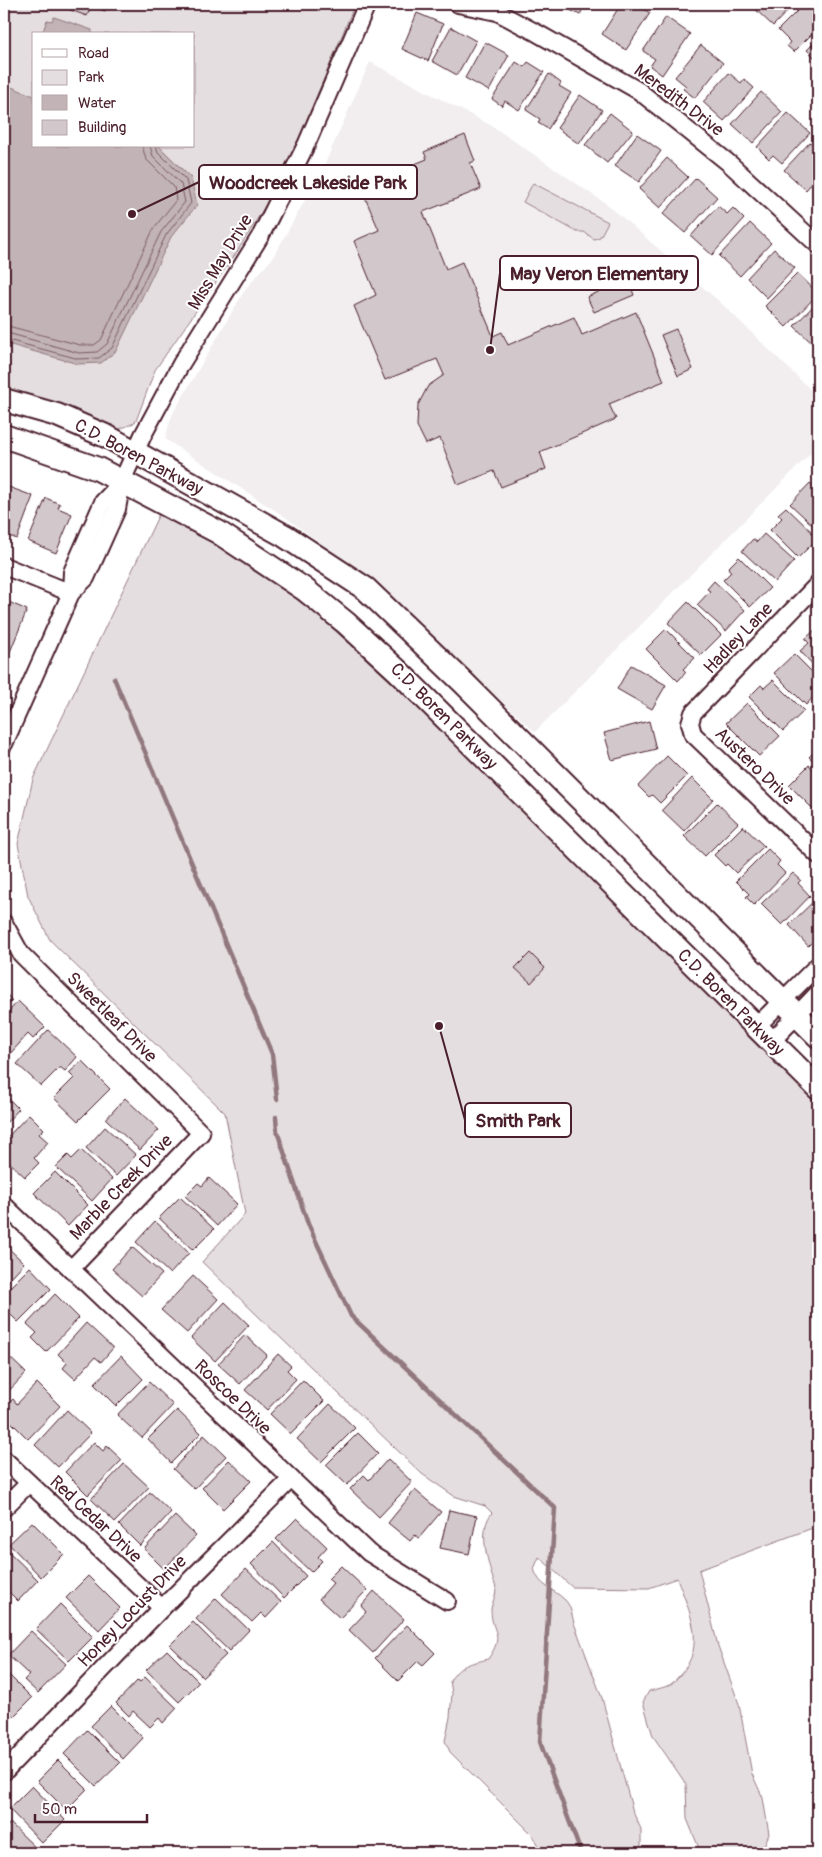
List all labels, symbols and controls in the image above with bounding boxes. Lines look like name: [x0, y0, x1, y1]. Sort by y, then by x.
legend: [32, 32, 195, 148]
text: Road: [78, 44, 109, 63]
street label: Meredith Drive: [629, 59, 728, 142]
text: Park: [78, 68, 105, 87]
text: Water: [78, 94, 117, 113]
text: Building: [78, 118, 126, 137]
callout: Woodcreek Lakeside Park: [199, 165, 417, 199]
text: Woodcreek Lakeside Park: [209, 171, 408, 195]
street label: Miss May Drive: [183, 210, 258, 314]
callout: May Veron Elementary: [500, 256, 698, 290]
text: May Veron Elementary: [510, 262, 689, 286]
street label: C.D. Boren Parkway: [70, 414, 207, 501]
street label: Hadley Lane: [699, 598, 778, 679]
street label: C.D. Boren Parkway: [385, 658, 502, 775]
street label: Austero Drive: [710, 723, 800, 810]
street label: C.D. Boren Parkway: [672, 944, 789, 1061]
street label: Sweetleaf Drive: [62, 967, 162, 1068]
callout: Smith Park: [465, 1103, 571, 1137]
text: Smith Park: [475, 1109, 562, 1133]
street label: Marble Creek Drive: [65, 1129, 178, 1245]
street label: Roscoe Drive: [189, 1355, 276, 1440]
street label: Red Cedar Drive: [45, 1471, 147, 1568]
street label: Honey Locust Drive: [73, 1550, 192, 1672]
scale bar: [35, 1792, 148, 1824]
text: 50 m: [42, 1800, 77, 1819]

